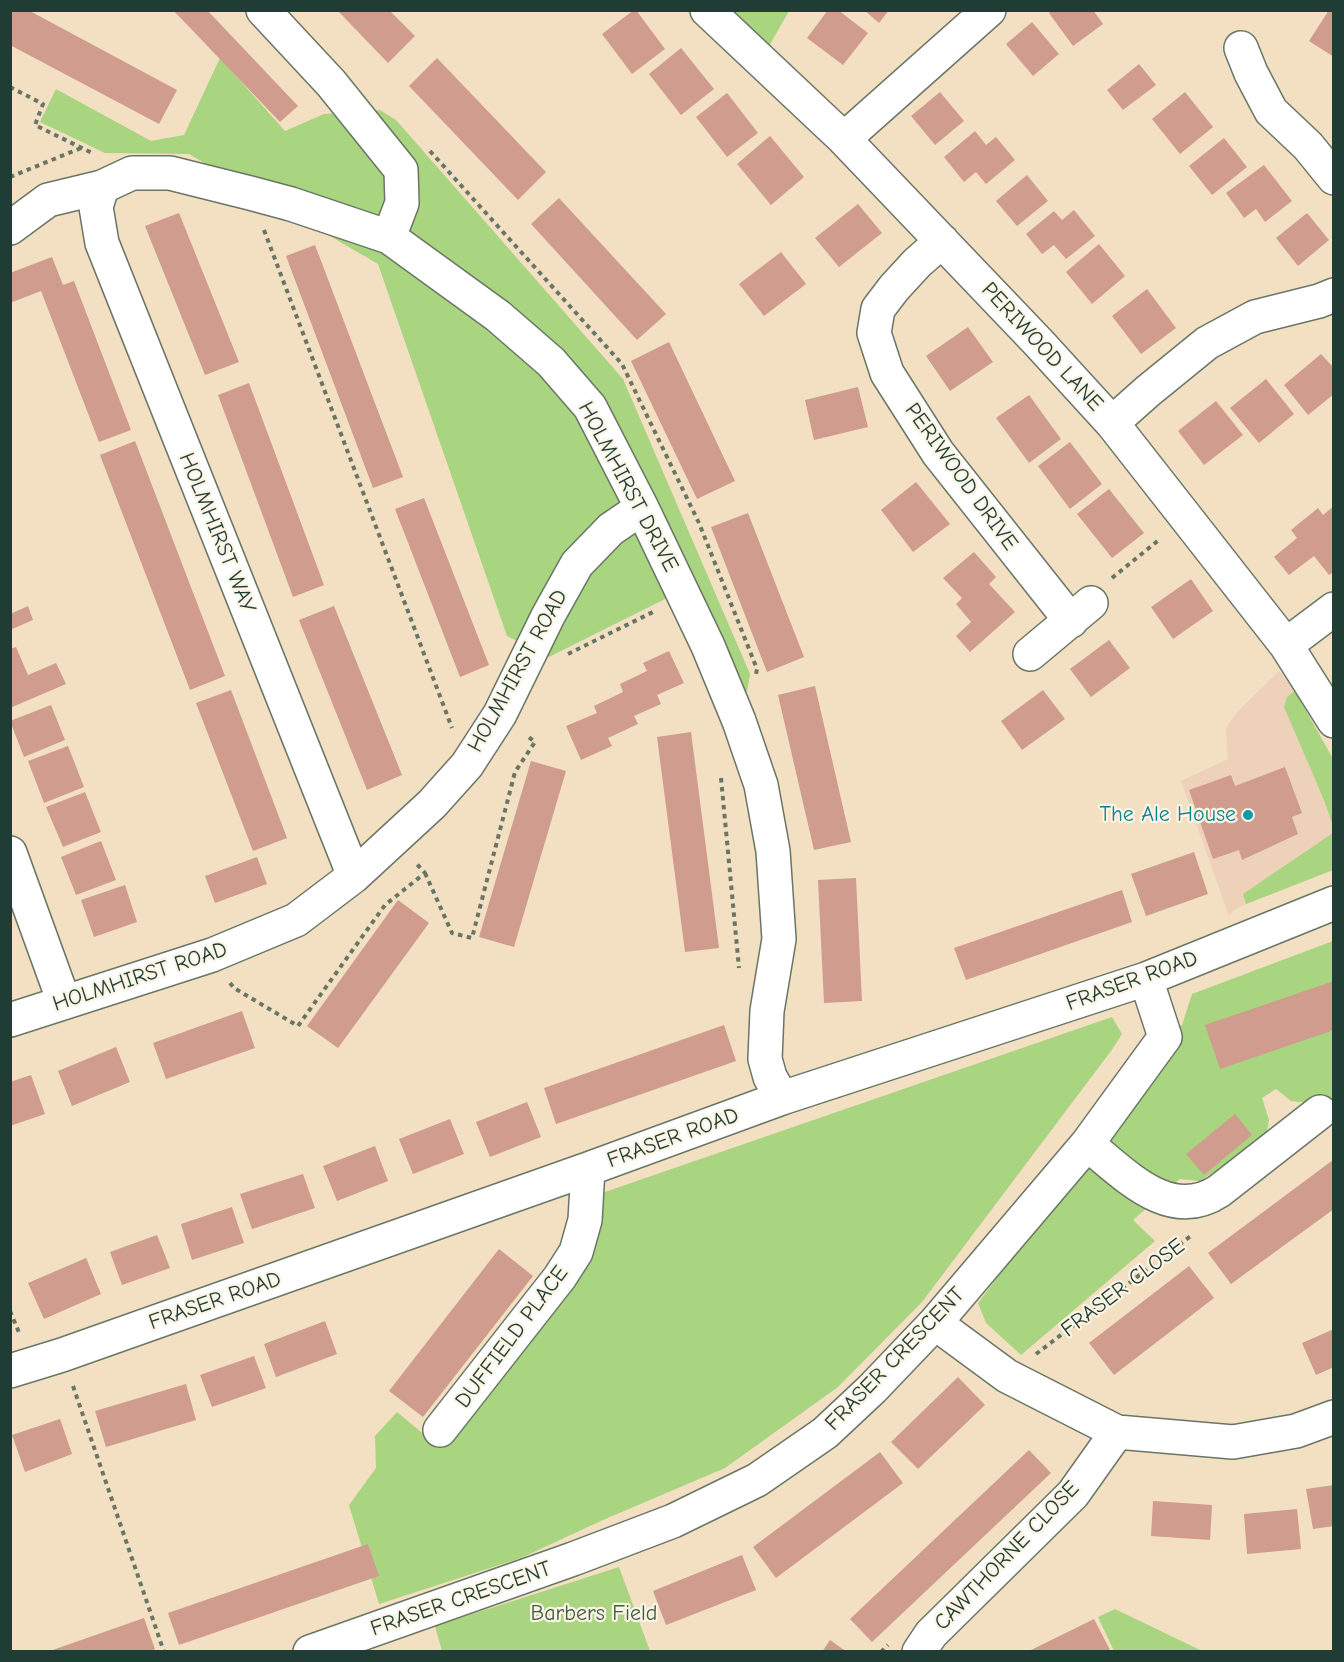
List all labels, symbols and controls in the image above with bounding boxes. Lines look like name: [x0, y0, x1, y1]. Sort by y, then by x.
street label: PERIWOOD LANE: [976, 277, 1108, 417]
street label: HOLMHIRST DRIVE: [572, 397, 684, 577]
street label: PERIWOOD DRIVE: [899, 398, 1023, 556]
street label: HOLMHIRST WAY: [173, 449, 261, 617]
street label: HOLMHIRST ROAD: [462, 585, 574, 757]
place label: The Ale House: [1099, 802, 1236, 828]
marker: The Ale House: [1241, 808, 1255, 822]
street label: HOLMHIRST ROAD: [49, 936, 231, 1018]
street label: FRASER ROAD: [1062, 945, 1202, 1017]
street label: FRASER ROAD: [603, 1102, 743, 1174]
street label: FRASER CLOSE: [1056, 1233, 1190, 1343]
street label: DUFFIELD PLACE: [450, 1261, 574, 1413]
street label: FRASER ROAD: [145, 1266, 285, 1336]
street label: FRASER CRESCENT: [820, 1282, 970, 1436]
street label: CAWTHORNE CLOSE: [929, 1476, 1085, 1636]
street label: FRASER CRESCENT: [367, 1556, 555, 1642]
park label: Barbers Field: [531, 1601, 657, 1627]

